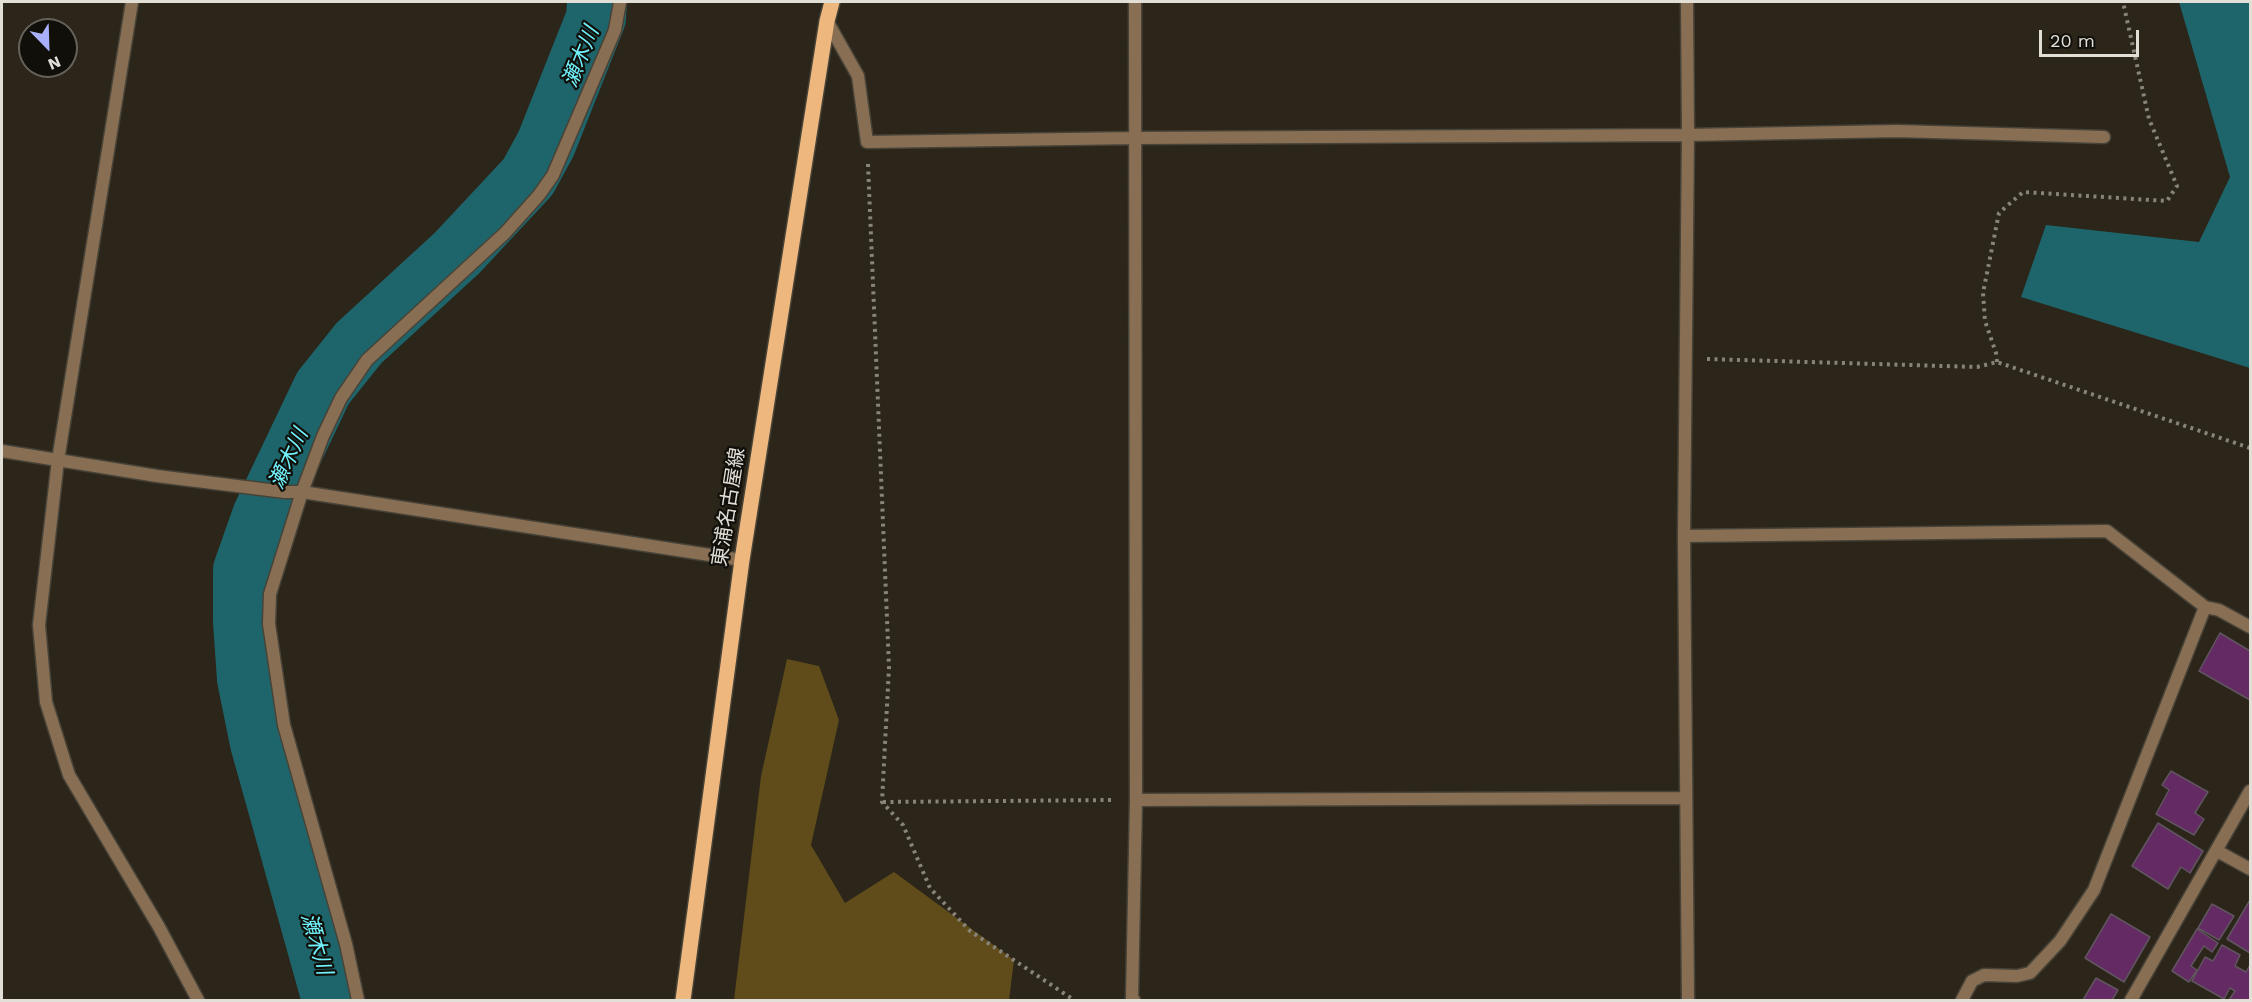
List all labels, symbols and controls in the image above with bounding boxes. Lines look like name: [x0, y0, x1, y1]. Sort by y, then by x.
north arrow: [18, 18, 78, 78]
scale bar: [2042, 18, 2142, 56]
water label: 瀬木川: [558, 23, 604, 91]
text: 20 m: [2050, 30, 2095, 51]
text: N: [45, 52, 64, 74]
water label: 瀬木川: [264, 425, 314, 493]
street label: 東浦名古屋線: [708, 446, 750, 568]
water label: 瀬木川: [295, 910, 337, 978]

